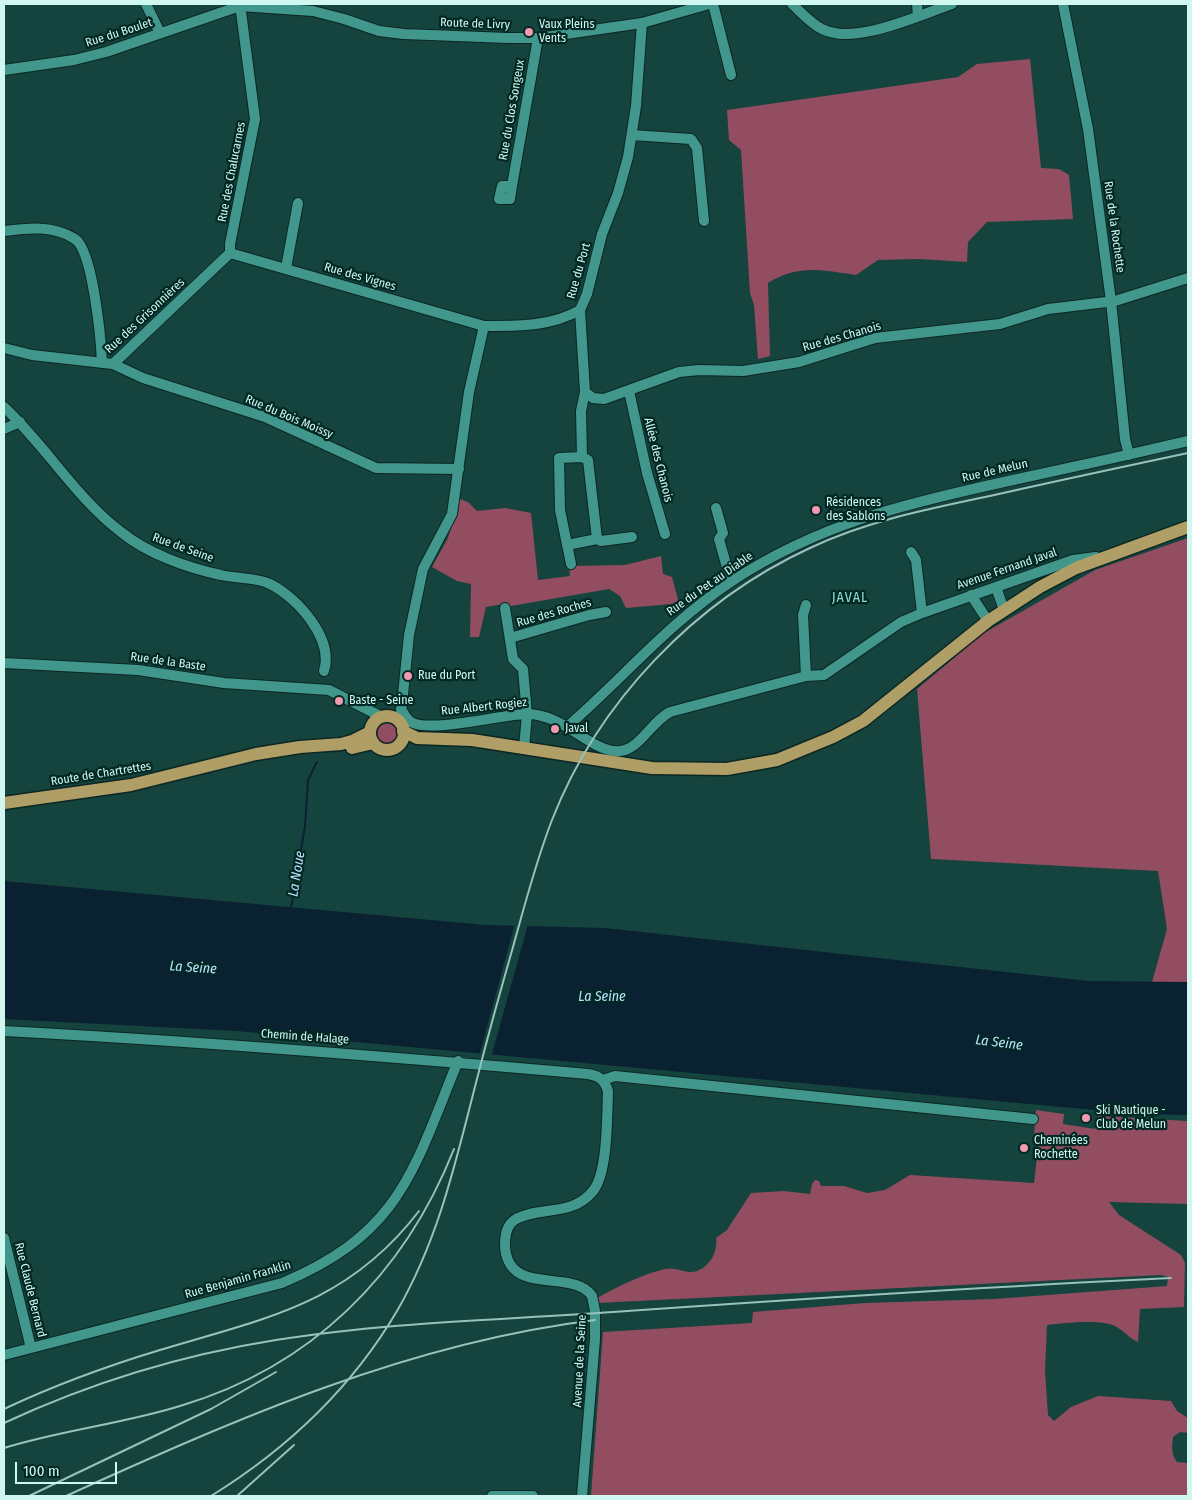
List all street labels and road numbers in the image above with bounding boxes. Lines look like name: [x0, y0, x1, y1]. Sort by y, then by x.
street label: Rue du Boulet: [84, 15, 154, 51]
street label: Route de Livry: [440, 16, 510, 32]
street label: Rue du Clos Songeux: [496, 59, 528, 161]
street label: Rue des Chalucarnes: [215, 121, 249, 223]
street label: Rue de la Rochette: [1100, 180, 1128, 274]
street label: Rue du Port: [564, 241, 594, 301]
street label: Rue des Vignes: [322, 260, 398, 294]
street label: Rue des Grisonnières: [102, 275, 188, 357]
street label: Rue des Chanois: [801, 319, 883, 355]
street label: Rue du Bois Moissy: [243, 392, 335, 442]
street label: Allée des Chanois: [641, 416, 675, 504]
street label: Rue de Melun: [961, 456, 1029, 486]
street label: Rue de Seine: [151, 530, 215, 566]
street label: Avenue Fernand Javal: [955, 545, 1059, 593]
street label: Rue du Pet au Diable: [664, 549, 756, 619]
street label: Rue des Roches: [515, 595, 593, 631]
street label: Rue de la Baste: [130, 650, 206, 674]
street label: Rue Albert Rogiez: [440, 695, 528, 719]
street label: Route de Chartrettes: [50, 759, 152, 789]
street label: Chemin de Halage: [261, 1027, 349, 1047]
street label: Rue Claude Bernard: [11, 1241, 49, 1339]
street label: Rue Benjamin Franklin: [183, 1258, 293, 1302]
street label: Avenue de la Seine: [570, 1314, 590, 1408]

